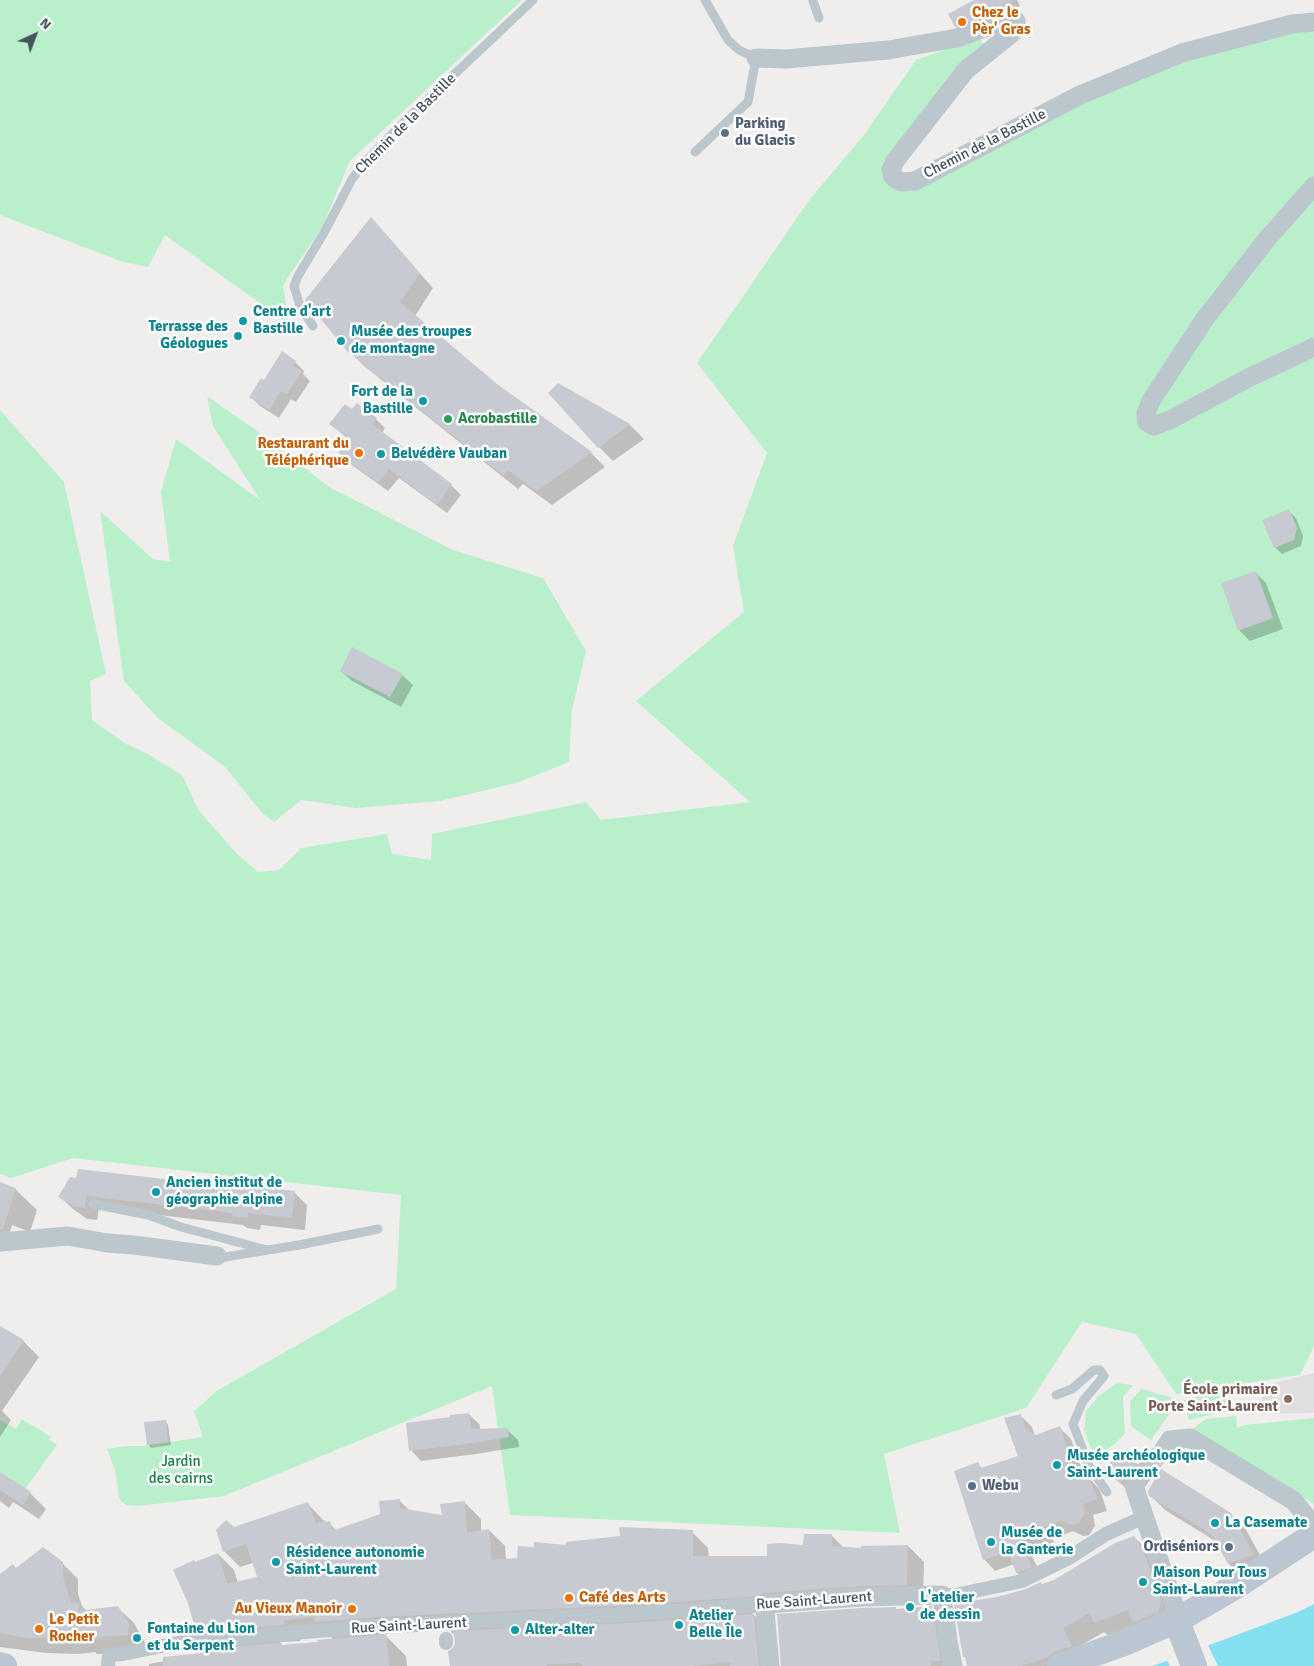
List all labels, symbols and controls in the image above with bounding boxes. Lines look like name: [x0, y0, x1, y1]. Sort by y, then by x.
place label: Chez le Pèr' Gras: [972, 4, 1031, 39]
north arrow: [10, 10, 60, 60]
text: N: [36, 14, 55, 33]
marker: Chez le Pèr' Gras: [956, 16, 968, 28]
street label: Chemin de la Bastille: [352, 70, 460, 178]
street label: Chemin de la Bastille: [921, 105, 1049, 183]
place label: Parking du Glacis: [735, 115, 795, 150]
marker: Parking du Glacis: [719, 127, 731, 139]
place label: Centre d'art Bastille: [253, 303, 331, 338]
marker: Centre d'art Bastille: [237, 315, 249, 327]
place label: Terrasse des Géologues: [149, 318, 228, 353]
place label: Musée des troupes de montagne: [351, 323, 472, 358]
marker: Terrasse des Géologues: [232, 330, 244, 342]
marker: Musée des troupes de montagne: [335, 335, 347, 347]
place label: Fort de la Bastille: [351, 383, 413, 418]
marker: Fort de la Bastille: [417, 395, 429, 407]
place label: Acrobastille: [458, 410, 537, 428]
marker: Acrobastille: [442, 413, 454, 425]
place label: Restaurant du Téléphérique: [257, 435, 349, 470]
place label: Belvédère Vauban: [391, 445, 507, 463]
marker: Restaurant du Téléphérique: [353, 447, 365, 459]
marker: Belvédère Vauban: [375, 448, 387, 460]
place label: Ancien institut de géographie alpine: [166, 1174, 283, 1209]
marker: Ancien institut de géographie alpine: [150, 1186, 162, 1198]
place label: École primaire Porte Saint-Laurent: [1148, 1381, 1278, 1416]
marker: École primaire Porte Saint-Laurent: [1282, 1393, 1294, 1405]
place label: Musée archéologique Saint-Laurent: [1067, 1447, 1205, 1482]
park label: Jardin des cairns: [149, 1453, 213, 1488]
marker: Musée archéologique Saint-Laurent: [1051, 1459, 1063, 1471]
place label: Webu: [982, 1477, 1019, 1495]
marker: Webu: [966, 1480, 978, 1492]
place label: La Casemate: [1225, 1514, 1307, 1532]
marker: La Casemate: [1209, 1517, 1221, 1529]
place label: Musée de la Ganterie: [1001, 1524, 1074, 1559]
marker: Musée de la Ganterie: [985, 1536, 997, 1548]
place label: Ordiséniors: [1143, 1538, 1219, 1556]
marker: Ordiséniors: [1223, 1541, 1235, 1553]
place label: Résidence autonomie Saint-Laurent: [286, 1544, 424, 1579]
marker: Résidence autonomie Saint-Laurent: [270, 1556, 282, 1568]
place label: Maison Pour Tous Saint-Laurent: [1153, 1564, 1267, 1599]
marker: Maison Pour Tous Saint-Laurent: [1137, 1576, 1149, 1588]
street label: Rue Saint-Laurent: [755, 1588, 873, 1614]
place label: Café des Arts: [579, 1589, 666, 1607]
place label: L'atelier de dessin: [920, 1589, 980, 1624]
marker: Café des Arts: [563, 1592, 575, 1604]
place label: Au Vieux Manoir: [235, 1600, 342, 1618]
marker: L'atelier de dessin: [904, 1601, 916, 1613]
marker: Au Vieux Manoir: [346, 1603, 358, 1615]
place label: Atelier Belle Île: [689, 1607, 742, 1642]
place label: Le Petit Rocher: [49, 1611, 99, 1646]
street label: Rue Saint-Laurent: [351, 1614, 467, 1638]
marker: Atelier Belle Île: [673, 1619, 685, 1631]
place label: Fontaine du Lion et du Serpent: [147, 1620, 255, 1655]
place label: Alter-alter: [525, 1621, 595, 1639]
marker: Le Petit Rocher: [33, 1623, 45, 1635]
marker: Alter-alter: [509, 1624, 521, 1636]
marker: Fontaine du Lion et du Serpent: [131, 1632, 143, 1644]

